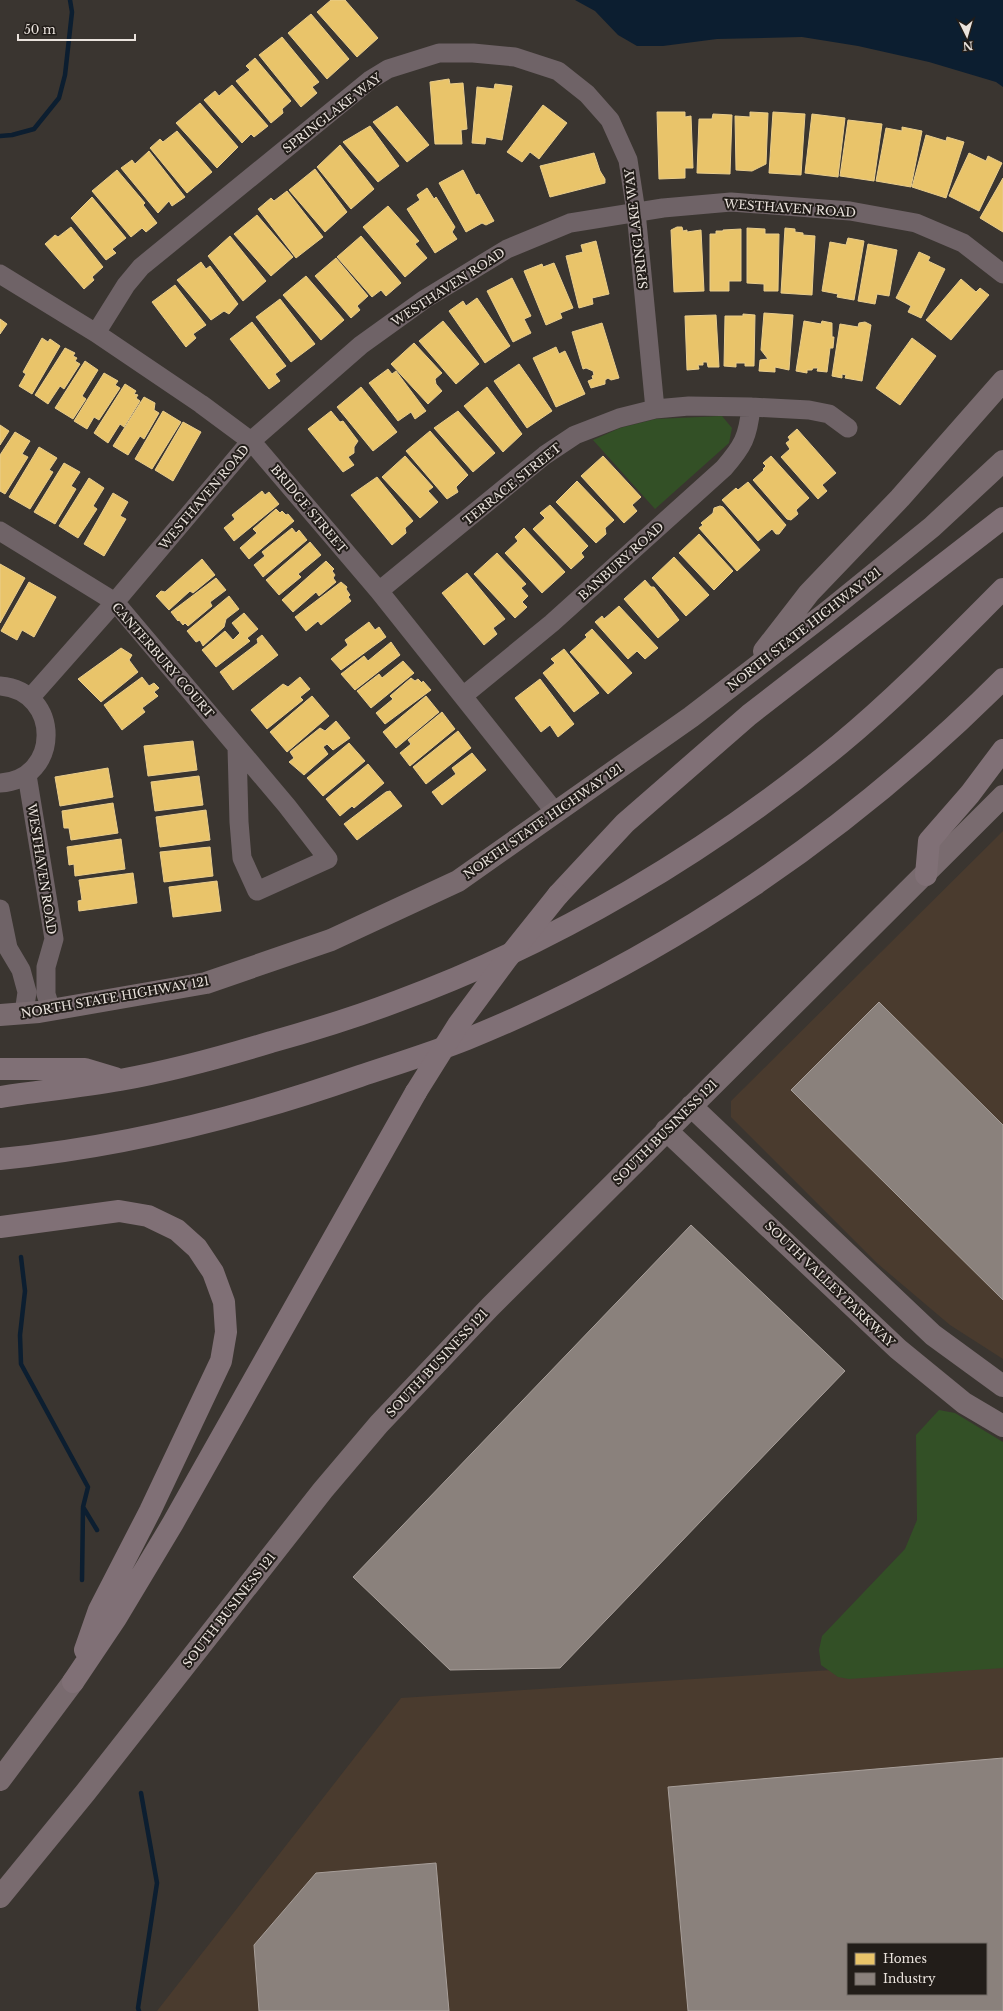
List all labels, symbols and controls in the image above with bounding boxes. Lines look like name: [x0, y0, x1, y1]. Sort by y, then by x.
scale bar: [18, 16, 135, 42]
north arrow: [947, 16, 987, 56]
text: 50 m: [24, 22, 56, 37]
text: N: [961, 39, 974, 53]
street label: SPRINGLAKE WAY: [280, 70, 384, 156]
street label: SPRINGLAKE WAY: [621, 168, 651, 290]
street label: WESTHAVEN ROAD: [723, 196, 856, 220]
street label: WESTHAVEN ROAD: [388, 245, 507, 330]
street label: TERRACE STREET: [460, 440, 564, 528]
street label: WESTHAVEN ROAD: [155, 442, 252, 553]
street label: BRIDGE STREET: [268, 462, 351, 556]
street label: BANBURY ROAD: [575, 519, 667, 603]
street label: NORTH STATE HIGHWAY 121: [724, 564, 884, 694]
street label: CANTERBURY COURT: [109, 599, 217, 721]
street label: NORTH STATE HIGHWAY 121: [461, 760, 625, 882]
street label: WESTHAVEN ROAD: [24, 802, 60, 935]
street label: NORTH STATE HIGHWAY 121: [20, 973, 210, 1021]
street label: SOUTH BUSINESS 121: [609, 1076, 721, 1188]
street label: SOUTH VALLEY PARKWAY: [762, 1218, 898, 1350]
street label: SOUTH BUSINESS 121: [383, 1306, 491, 1420]
street label: SOUTH BUSINESS 121: [179, 1549, 279, 1671]
legend: [847, 1943, 987, 1995]
text: Homes: [883, 1951, 927, 1966]
text: Industry: [883, 1971, 936, 1986]

